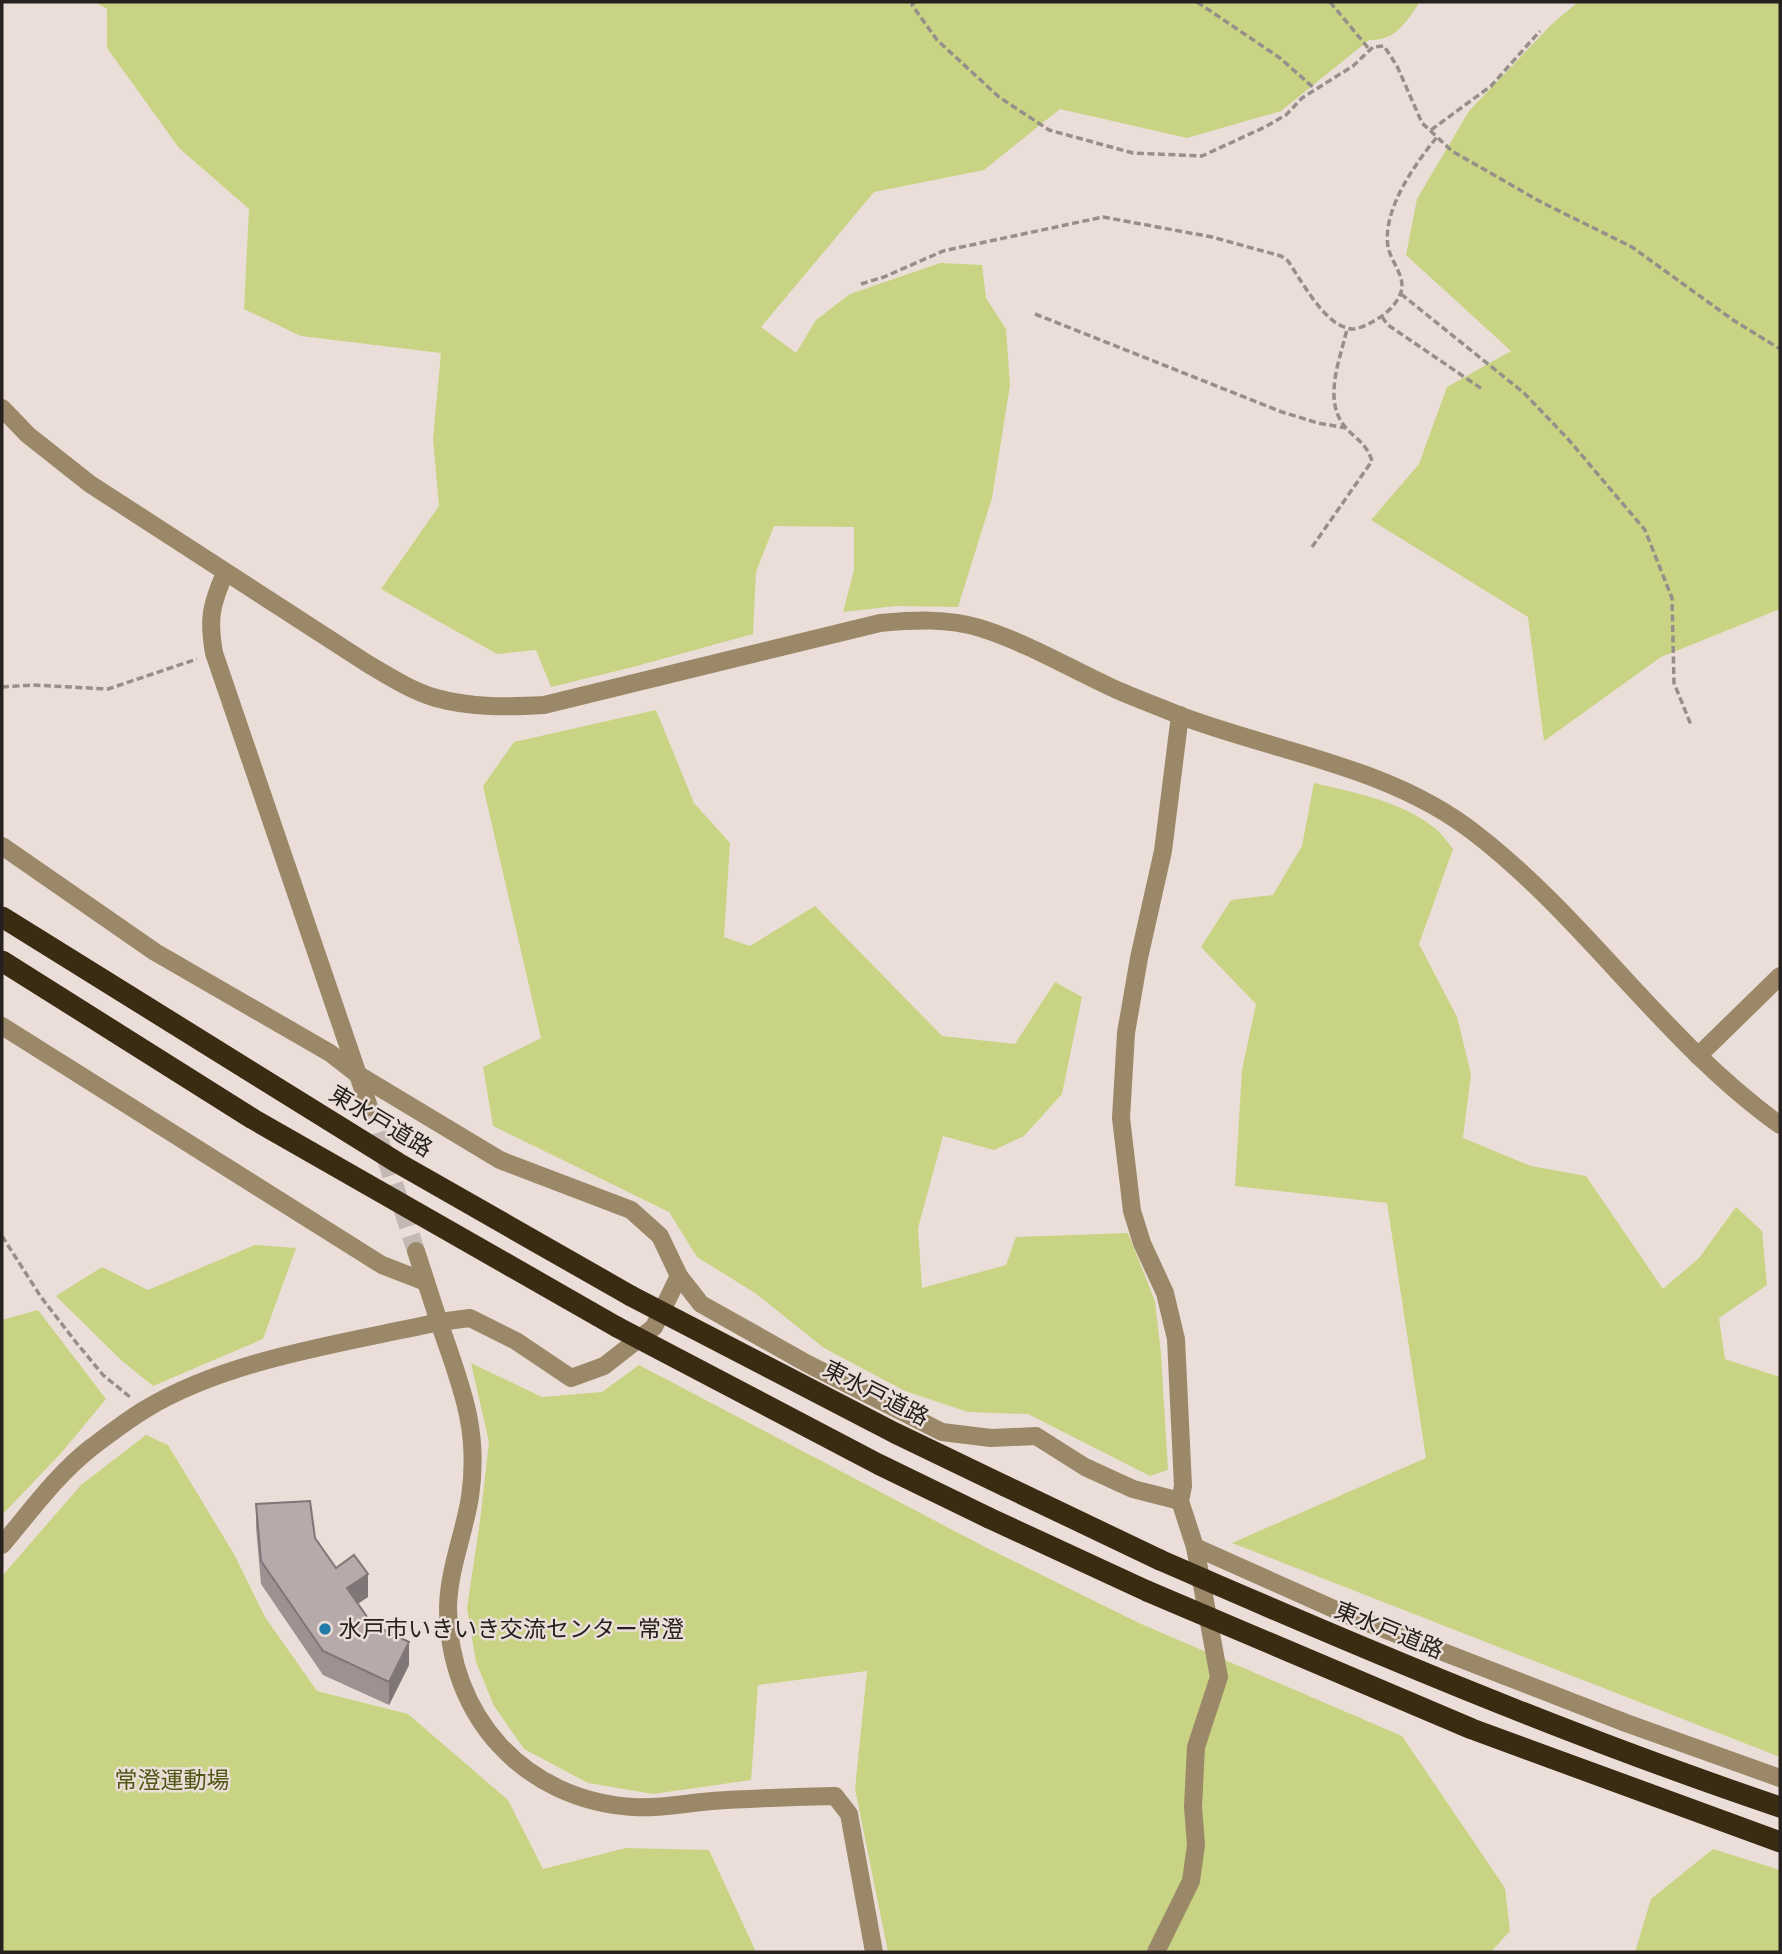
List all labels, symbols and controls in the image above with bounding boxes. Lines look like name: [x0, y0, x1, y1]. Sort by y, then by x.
street label: 東水戸道路: [325, 1079, 437, 1163]
street label: 東水戸道路: [818, 1354, 934, 1432]
street label: 東水戸道路: [1330, 1595, 1448, 1665]
place label: 水戸市いきいき交流センター常澄: [339, 1615, 684, 1643]
marker: 水戸市いきいき交流センター常澄: [317, 1621, 333, 1637]
park label: 常澄運動場: [115, 1766, 230, 1794]

